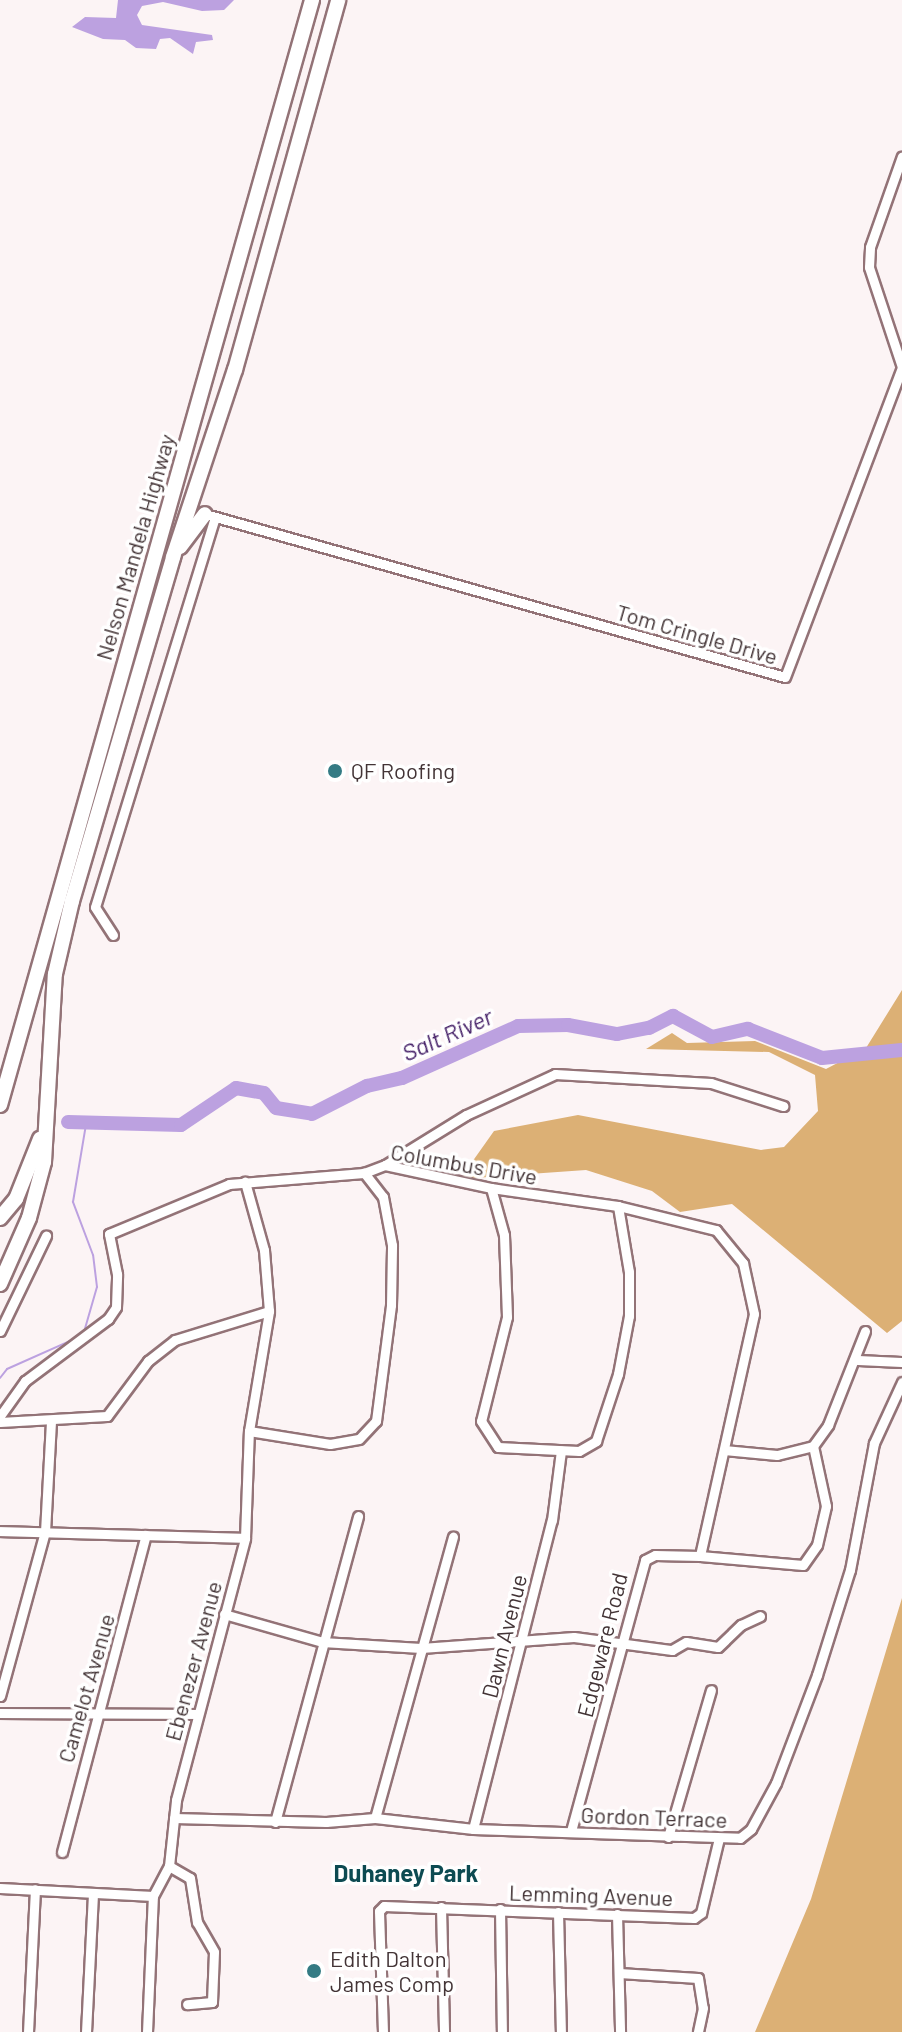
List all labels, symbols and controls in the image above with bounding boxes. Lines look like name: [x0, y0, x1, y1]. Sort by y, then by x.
street label: Nelson Mandela Highway: [90, 431, 180, 663]
street label: Tom Cringle Drive: [613, 598, 781, 670]
place label: QF Roofing: [351, 758, 455, 784]
marker: QF Roofing: [326, 762, 344, 780]
water label: Salt River: [397, 1001, 497, 1067]
street label: Columbus Drive: [389, 1138, 539, 1190]
street label: Edgeware Road: [571, 1570, 633, 1720]
street label: Dawn Avenue: [476, 1571, 532, 1701]
street label: Ebenezer Avenue: [159, 1578, 227, 1744]
street label: Camelot Avenue: [52, 1611, 120, 1765]
street label: Gordon Terrace: [580, 1801, 728, 1833]
district label: Duhaney Park: [334, 1859, 478, 1887]
street label: Lemming Avenue: [509, 1879, 673, 1911]
place label: Edith Dalton James Comp: [330, 1945, 454, 1996]
marker: Edith Dalton James Comp: [305, 1962, 323, 1980]

